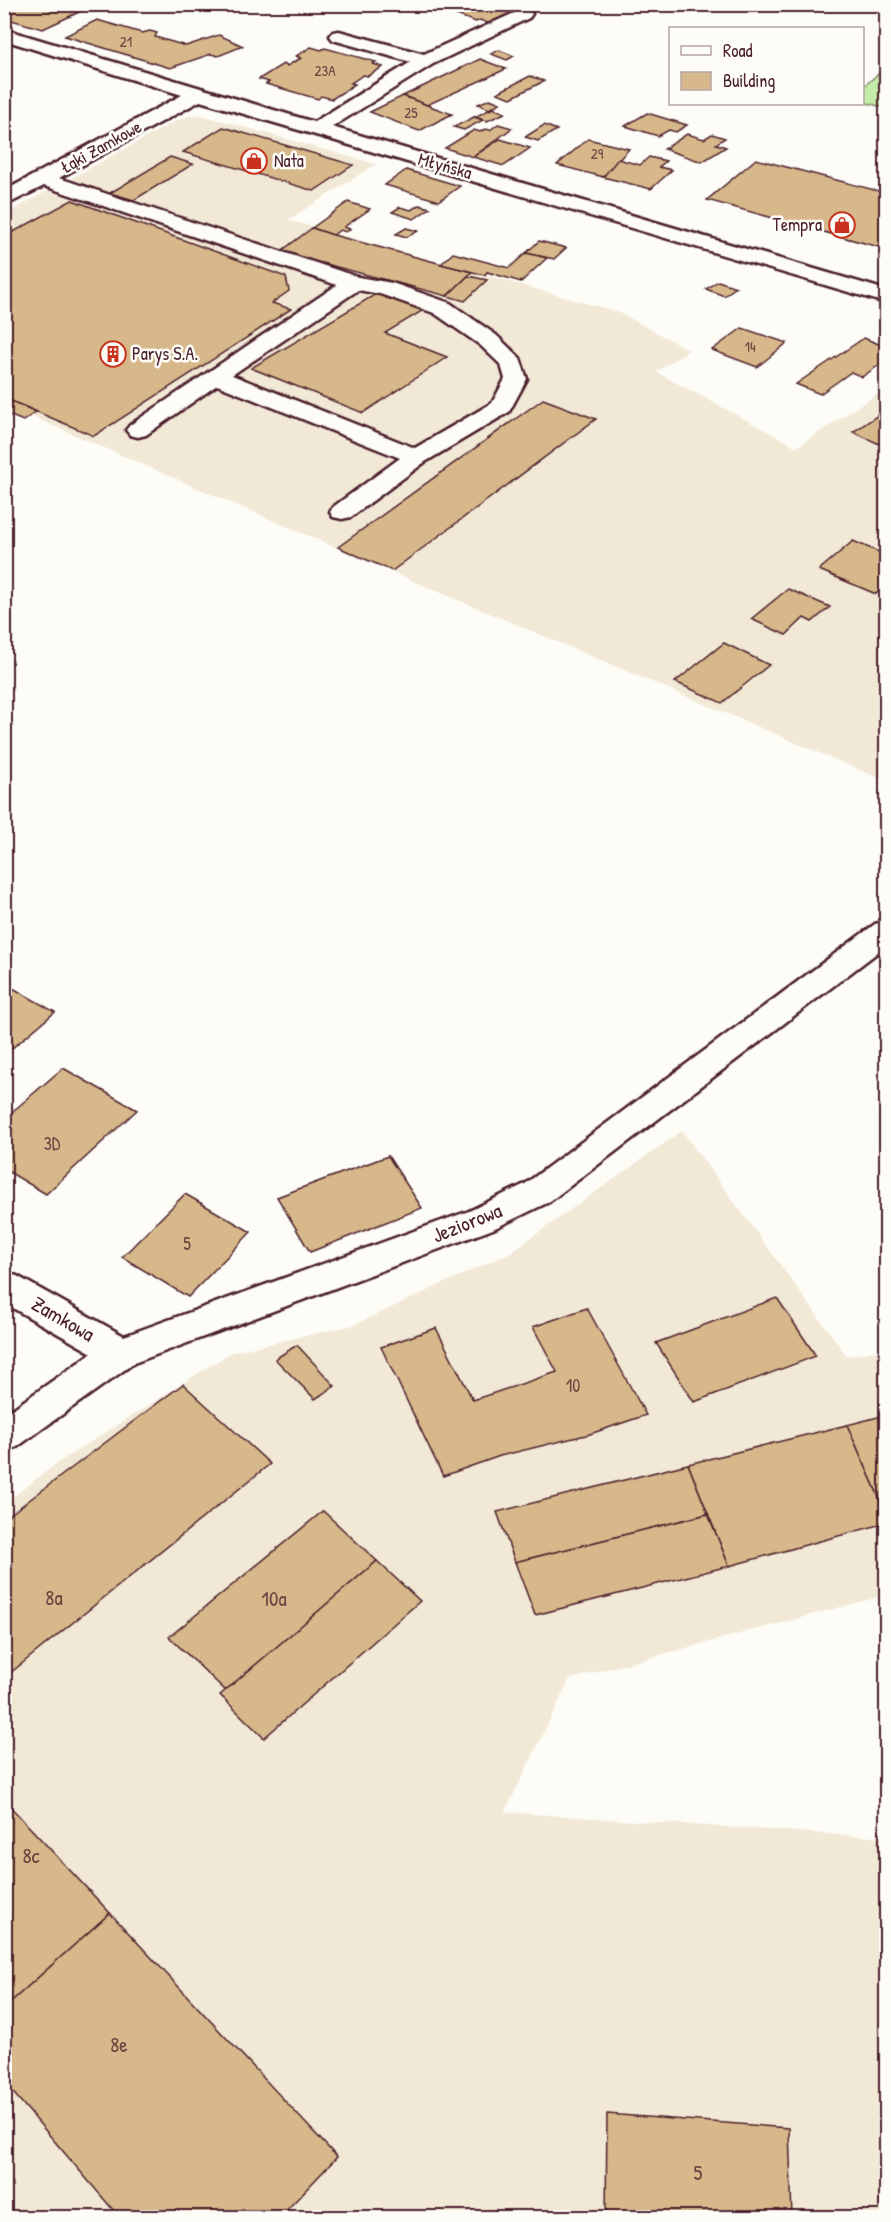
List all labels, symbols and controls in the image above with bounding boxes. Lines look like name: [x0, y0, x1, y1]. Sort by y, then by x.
legend: [669, 27, 864, 105]
house number: 21: [120, 31, 132, 52]
text: Road: [723, 38, 753, 63]
house number: 23A: [314, 60, 336, 81]
text: Building: [723, 68, 775, 93]
house number: 25: [404, 102, 418, 123]
street label: Łąki Zamkowe: [56, 114, 146, 179]
house number: 29: [591, 143, 604, 164]
shop icon: Nata: [239, 146, 269, 176]
street label: Młyńska: [415, 146, 475, 185]
place label: Nata: [274, 148, 304, 173]
shop icon: Tempra: [827, 210, 857, 240]
place label: Tempra: [772, 212, 822, 237]
house number: 14: [744, 336, 756, 357]
building icon: Parys S.A.: [98, 339, 128, 369]
place label: Parys S.A.: [132, 341, 198, 366]
house number: 3D: [44, 1131, 61, 1156]
street label: Jeziorowa: [428, 1195, 506, 1250]
house number: 5: [183, 1231, 191, 1256]
street label: Zamkowa: [26, 1289, 100, 1348]
house number: 10: [566, 1373, 580, 1398]
house number: 8a: [45, 1583, 63, 1612]
house number: 10a: [261, 1584, 287, 1613]
house number: 8c: [22, 1841, 40, 1870]
house number: 8e: [110, 2030, 128, 2059]
house number: 5: [694, 2158, 703, 2187]

